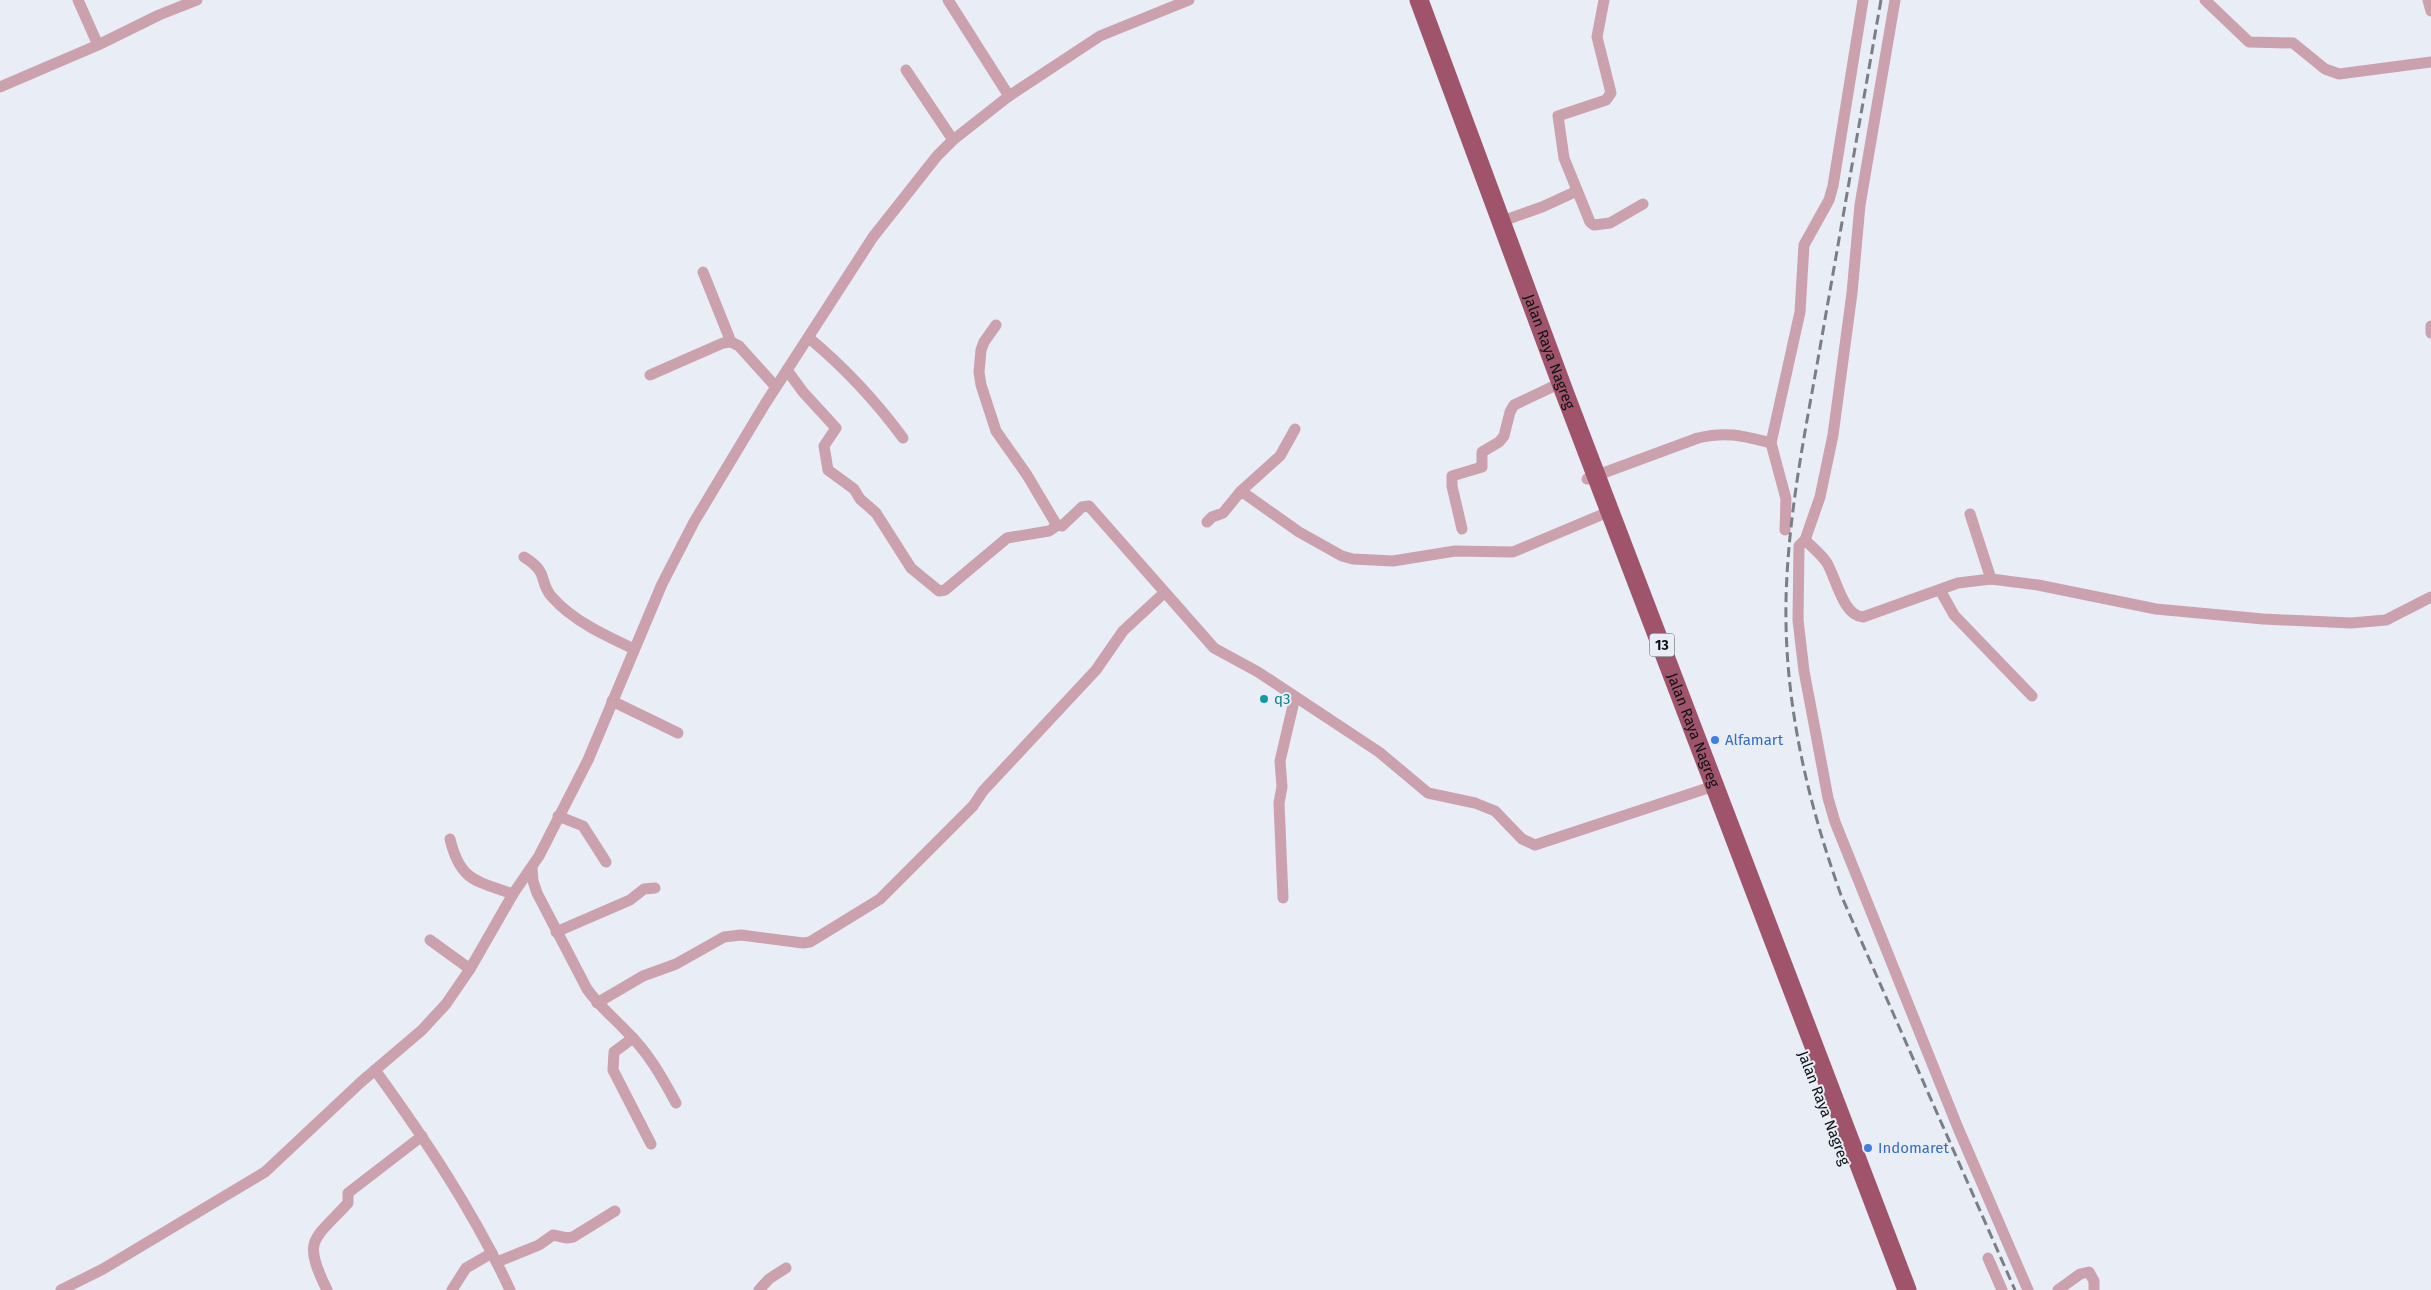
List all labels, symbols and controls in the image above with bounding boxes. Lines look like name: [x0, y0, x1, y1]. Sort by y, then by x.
street label: Jalan Raya Nagreg: [1520, 292, 1579, 412]
road number: 13: [1650, 634, 1674, 656]
street label: Jalan Raya Nagreg: [1663, 670, 1723, 790]
place label: q3: [1274, 690, 1290, 708]
marker: q3: [1258, 693, 1270, 705]
place label: Alfamart: [1725, 731, 1784, 749]
marker: Alfamart: [1709, 734, 1721, 746]
street label: Jalan Raya Nagreg: [1794, 1048, 1854, 1168]
place label: Indomaret: [1878, 1139, 1949, 1157]
marker: Indomaret: [1862, 1142, 1874, 1154]

